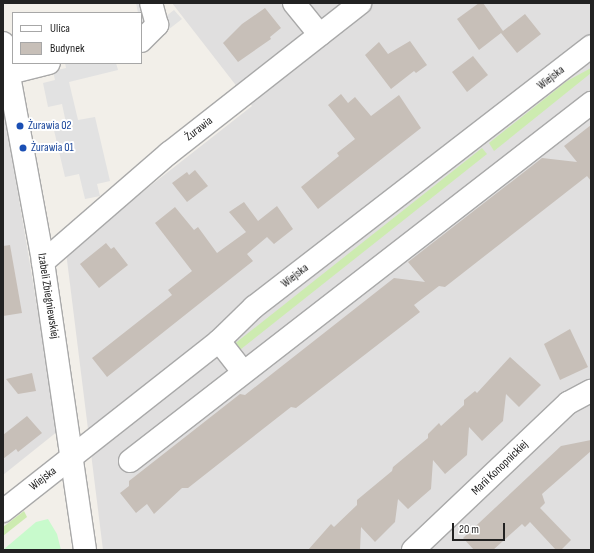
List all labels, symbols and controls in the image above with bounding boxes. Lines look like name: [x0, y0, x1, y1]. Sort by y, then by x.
legend: [12, 12, 142, 64]
text: Ulica: [50, 21, 70, 36]
text: Budynek: [50, 41, 85, 56]
street label: Wiejska: [535, 63, 567, 93]
street label: Żurawia: [182, 114, 216, 144]
place label: Żurawia 02: [28, 119, 71, 133]
marker: Żurawia 02: [15, 121, 25, 131]
place label: Żurawia 01: [31, 141, 74, 155]
marker: Żurawia 01: [18, 143, 28, 153]
street label: Izabeli Zbiegniewskiej: [34, 252, 62, 340]
street label: Wiejska: [279, 261, 311, 291]
street label: Marii Konopnickiej: [469, 438, 531, 498]
street label: Wiejska: [27, 464, 59, 494]
scale bar: [454, 515, 507, 541]
text: 20 m: [459, 522, 479, 537]

